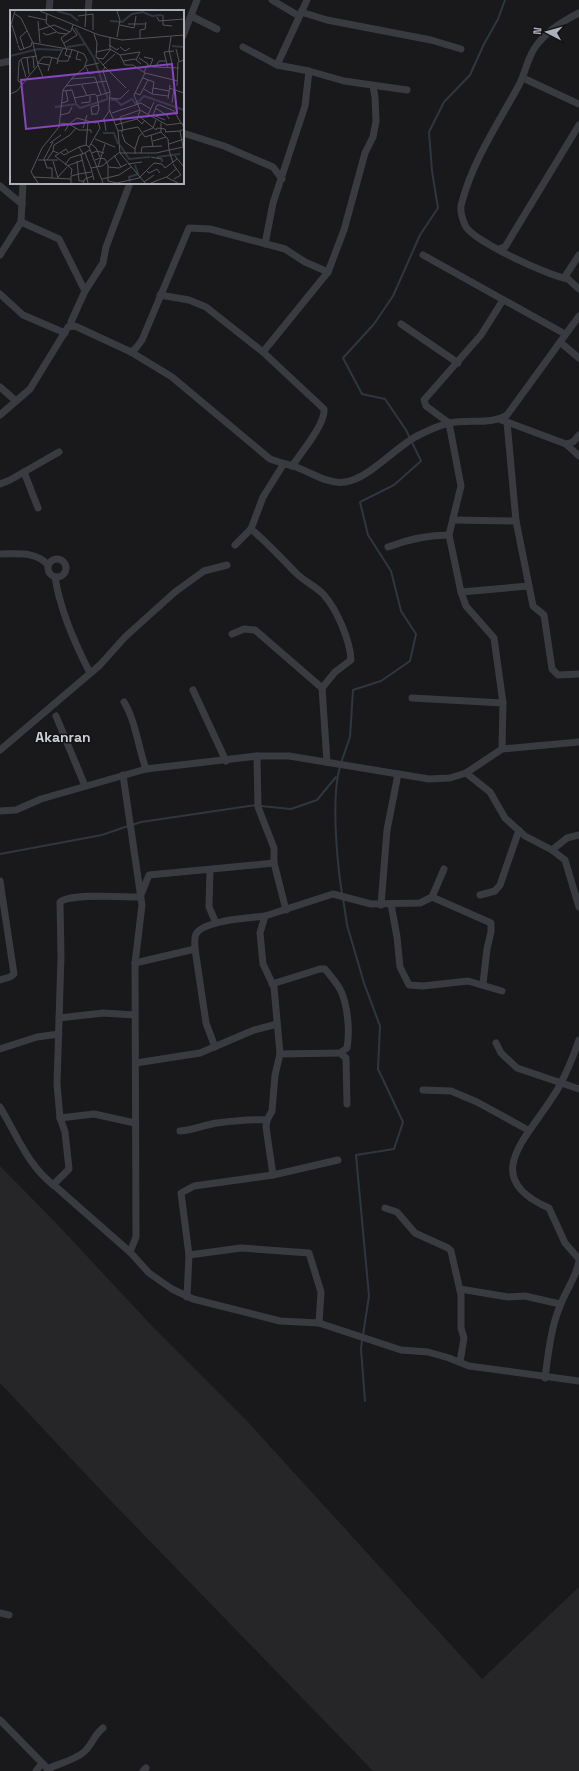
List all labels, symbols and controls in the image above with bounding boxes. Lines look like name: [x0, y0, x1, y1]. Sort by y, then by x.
inset map: [10, 10, 184, 184]
north arrow: [527, 12, 567, 52]
text: N: [530, 27, 544, 35]
district label: Akanran: [35, 728, 91, 746]

